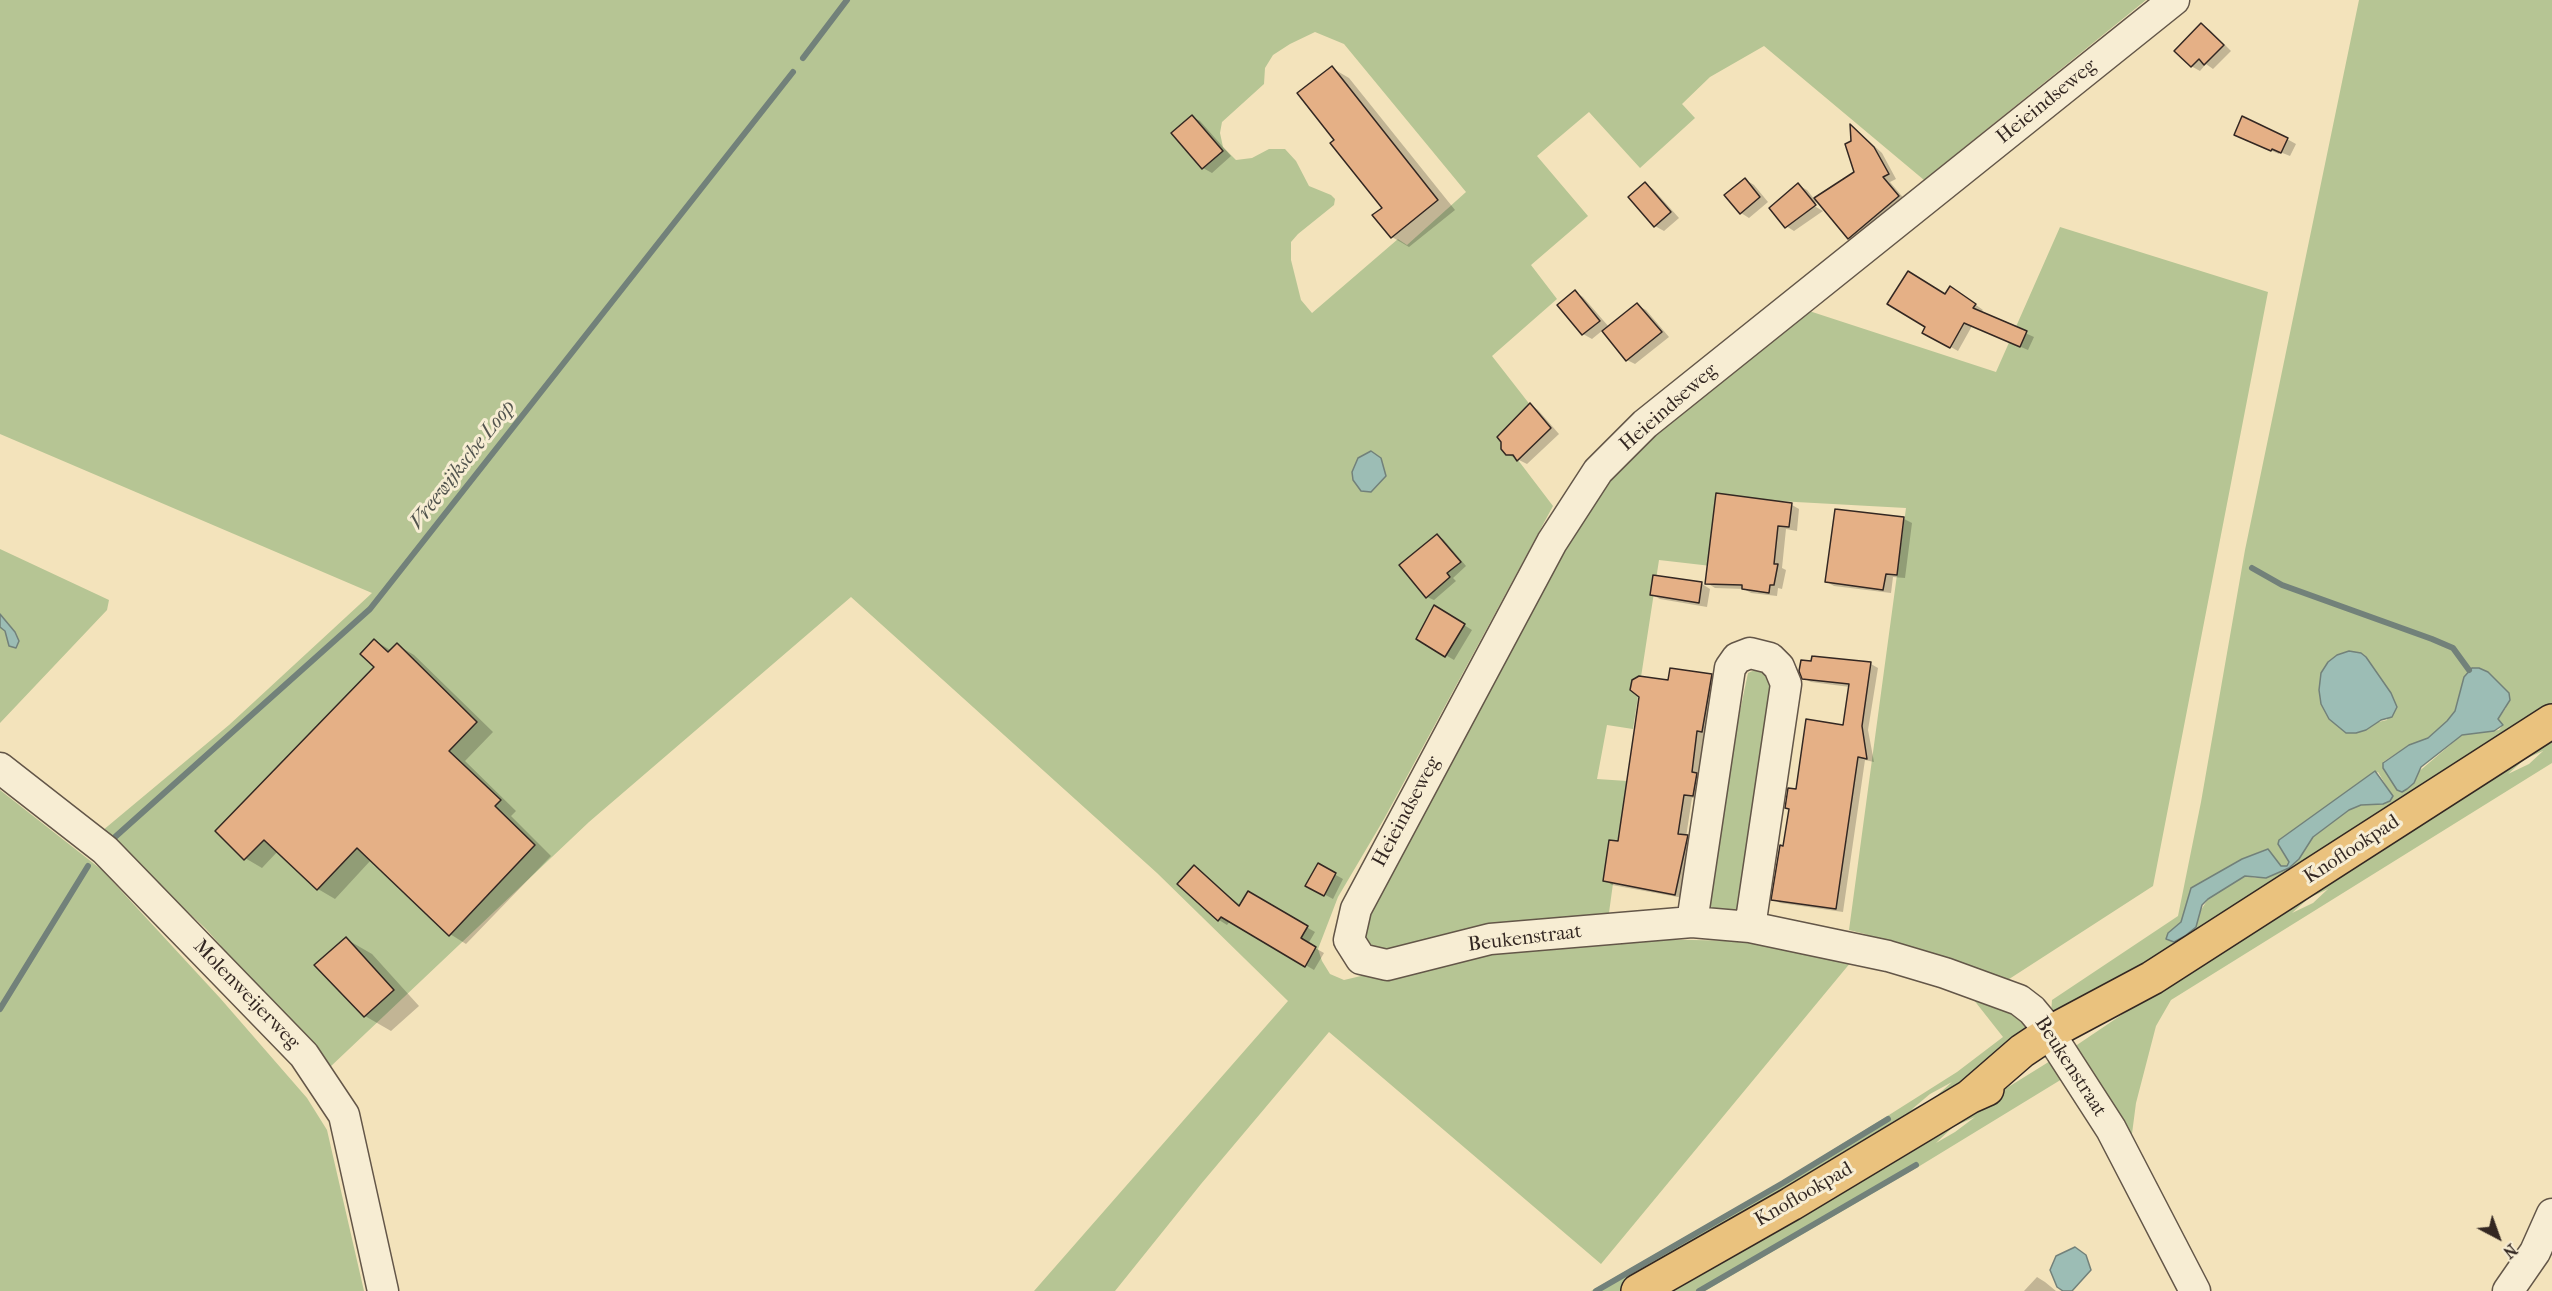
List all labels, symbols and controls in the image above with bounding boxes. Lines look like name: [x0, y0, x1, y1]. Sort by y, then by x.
street label: Heieindseweg: [1992, 54, 2102, 150]
street label: Heieindseweg: [1615, 359, 1723, 457]
water label: Vreewijksche Loop: [405, 395, 521, 535]
street label: Heieindseweg: [1368, 753, 1446, 871]
street label: Knoflookpad: [2300, 810, 2404, 890]
street label: Beukenstraat: [1467, 920, 1583, 958]
street label: Molenweijerweg: [188, 935, 304, 1055]
street label: Beukenstraat: [2029, 1013, 2111, 1121]
street label: Knoflookpad: [1751, 1157, 1857, 1233]
north arrow: [2468, 1207, 2528, 1267]
text: N: [2499, 1240, 2521, 1262]

